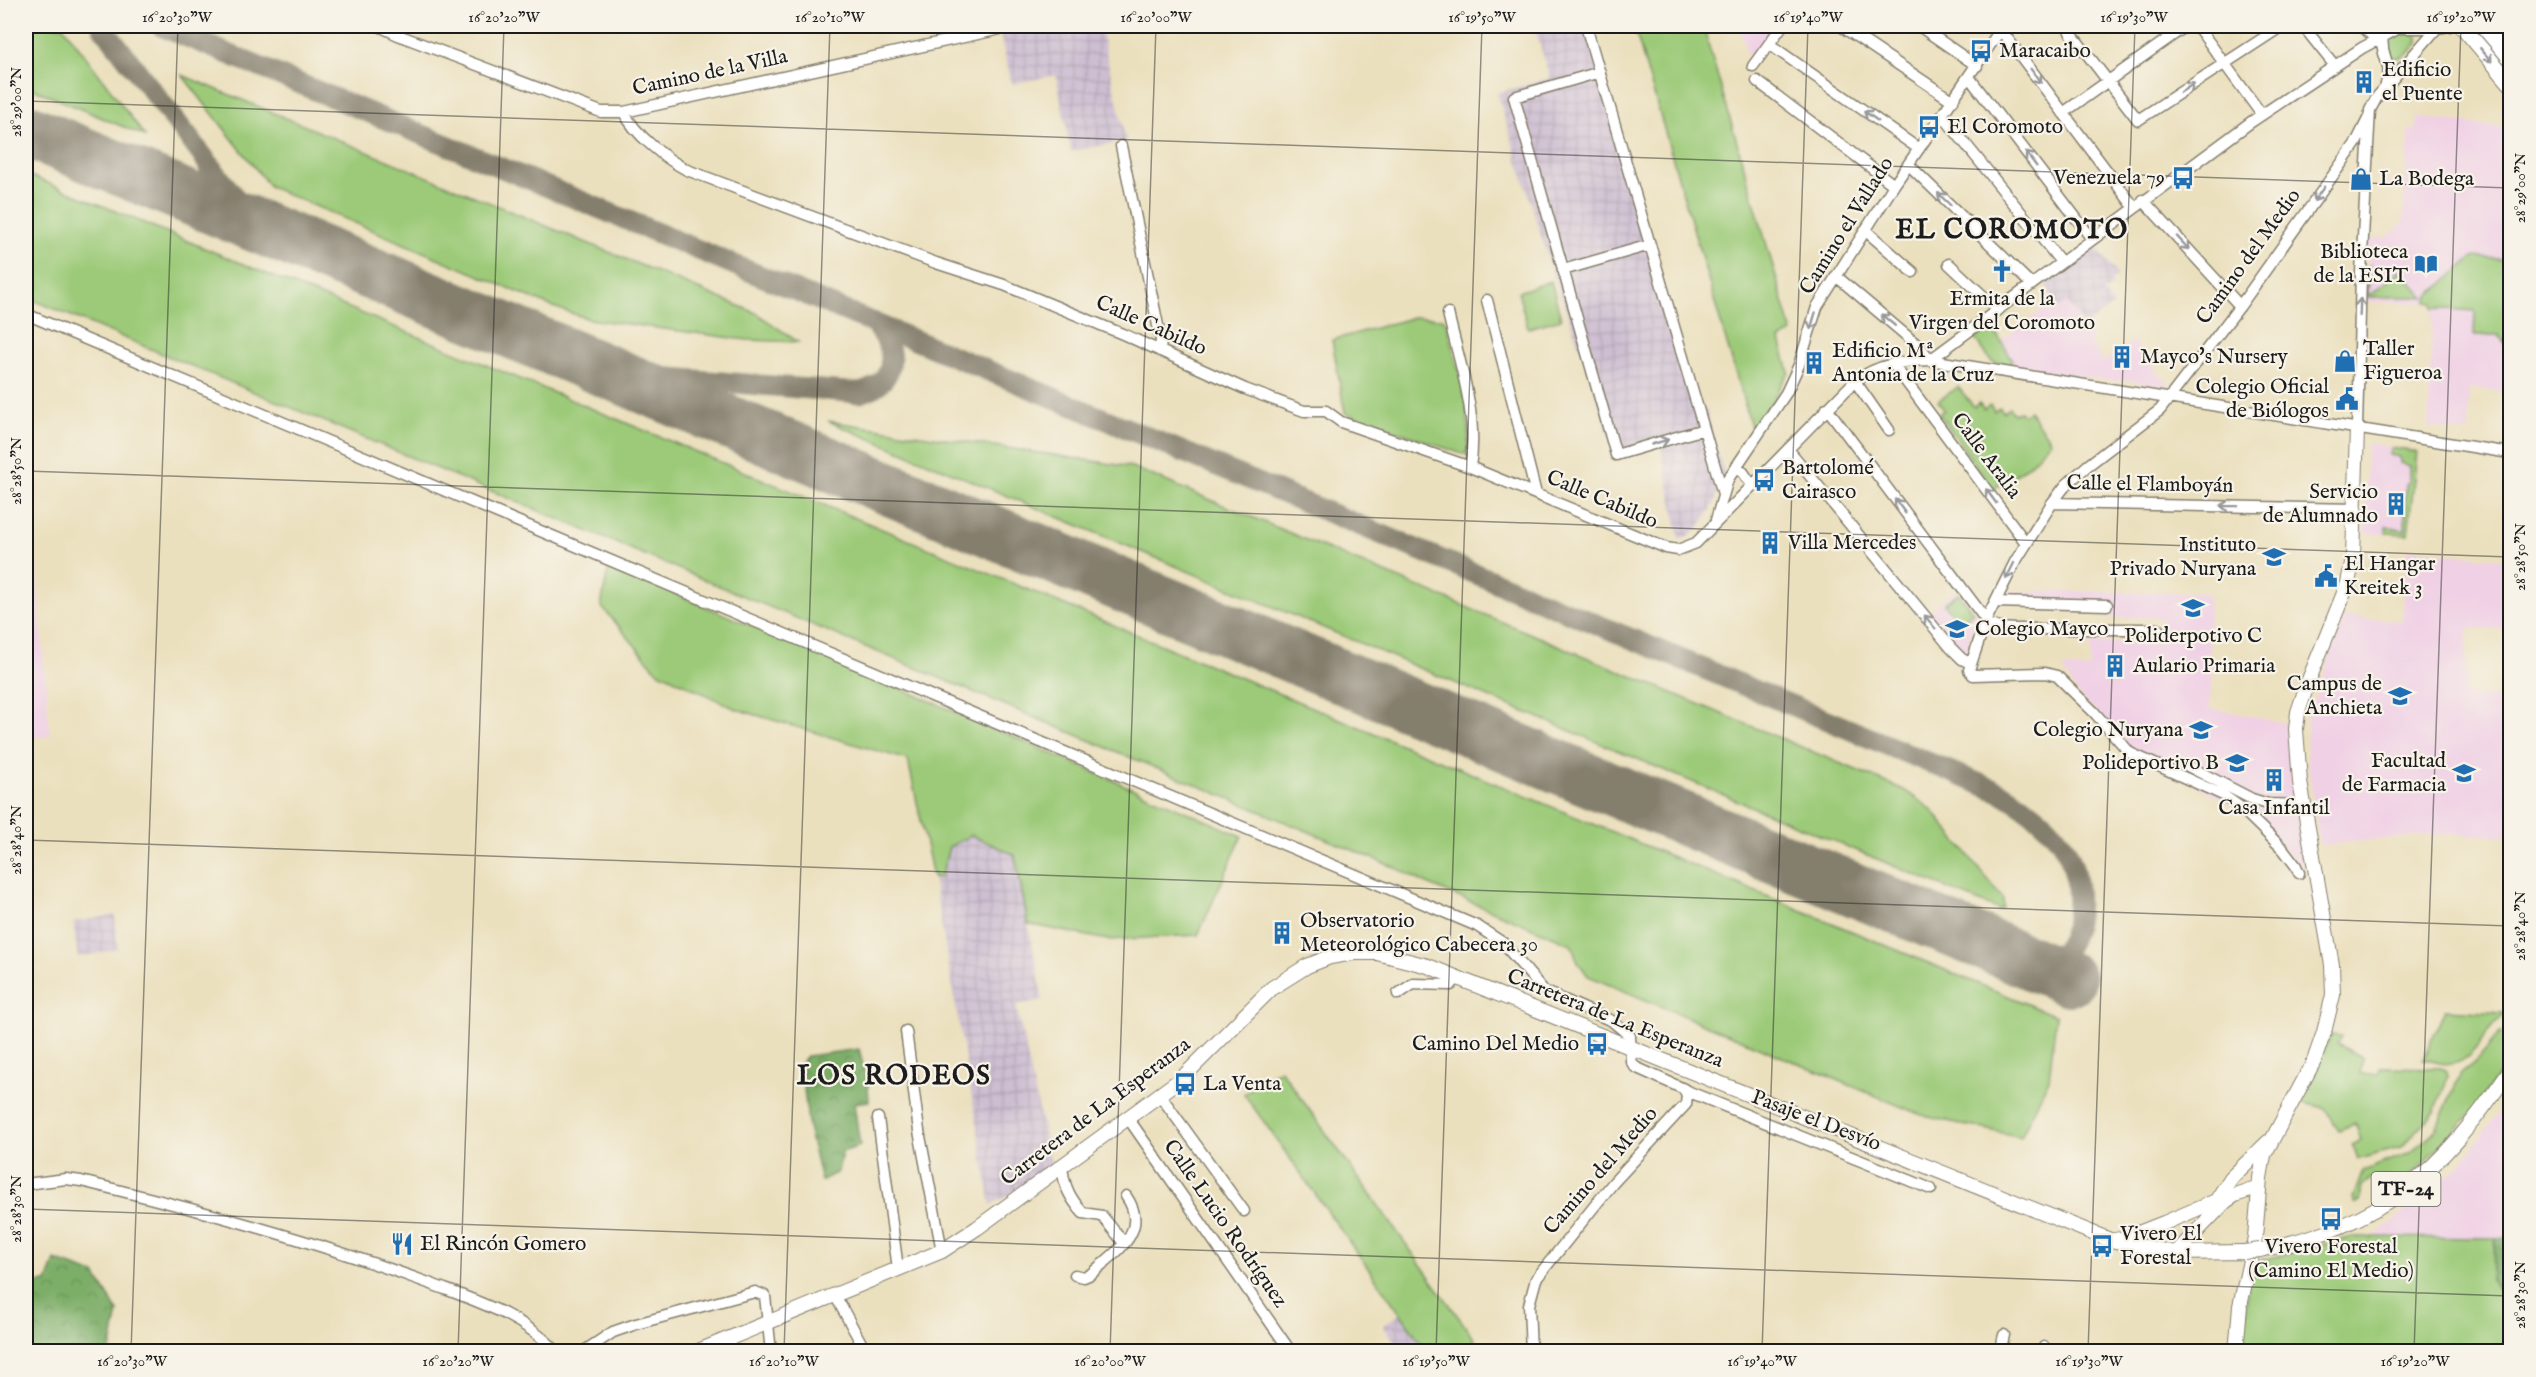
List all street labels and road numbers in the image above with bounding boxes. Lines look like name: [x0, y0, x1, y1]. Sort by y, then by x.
street label: Camino de la Villa: [630, 43, 791, 103]
street label: Camino el Vallado: [1794, 152, 1900, 300]
street label: Camino del Medio: [2191, 184, 2307, 330]
street label: Calle Cabildo: [1091, 290, 1211, 362]
street label: Calle Aralia: [1945, 407, 2028, 505]
street label: Calle Cabildo: [1542, 464, 1662, 536]
street label: Calle el Flamboyán: [2066, 470, 2234, 500]
street label: Carretera de La Esperanza: [1503, 963, 1728, 1075]
street label: Carretera de La Esperanza: [996, 1031, 1197, 1192]
street label: Pasaje el Desvío: [1747, 1084, 1885, 1158]
street label: Camino del Medio: [1538, 1101, 1664, 1241]
street label: Calle Lucio Rodríguez: [1157, 1135, 1293, 1314]
road number: TF-24: [2372, 1172, 2440, 1206]

